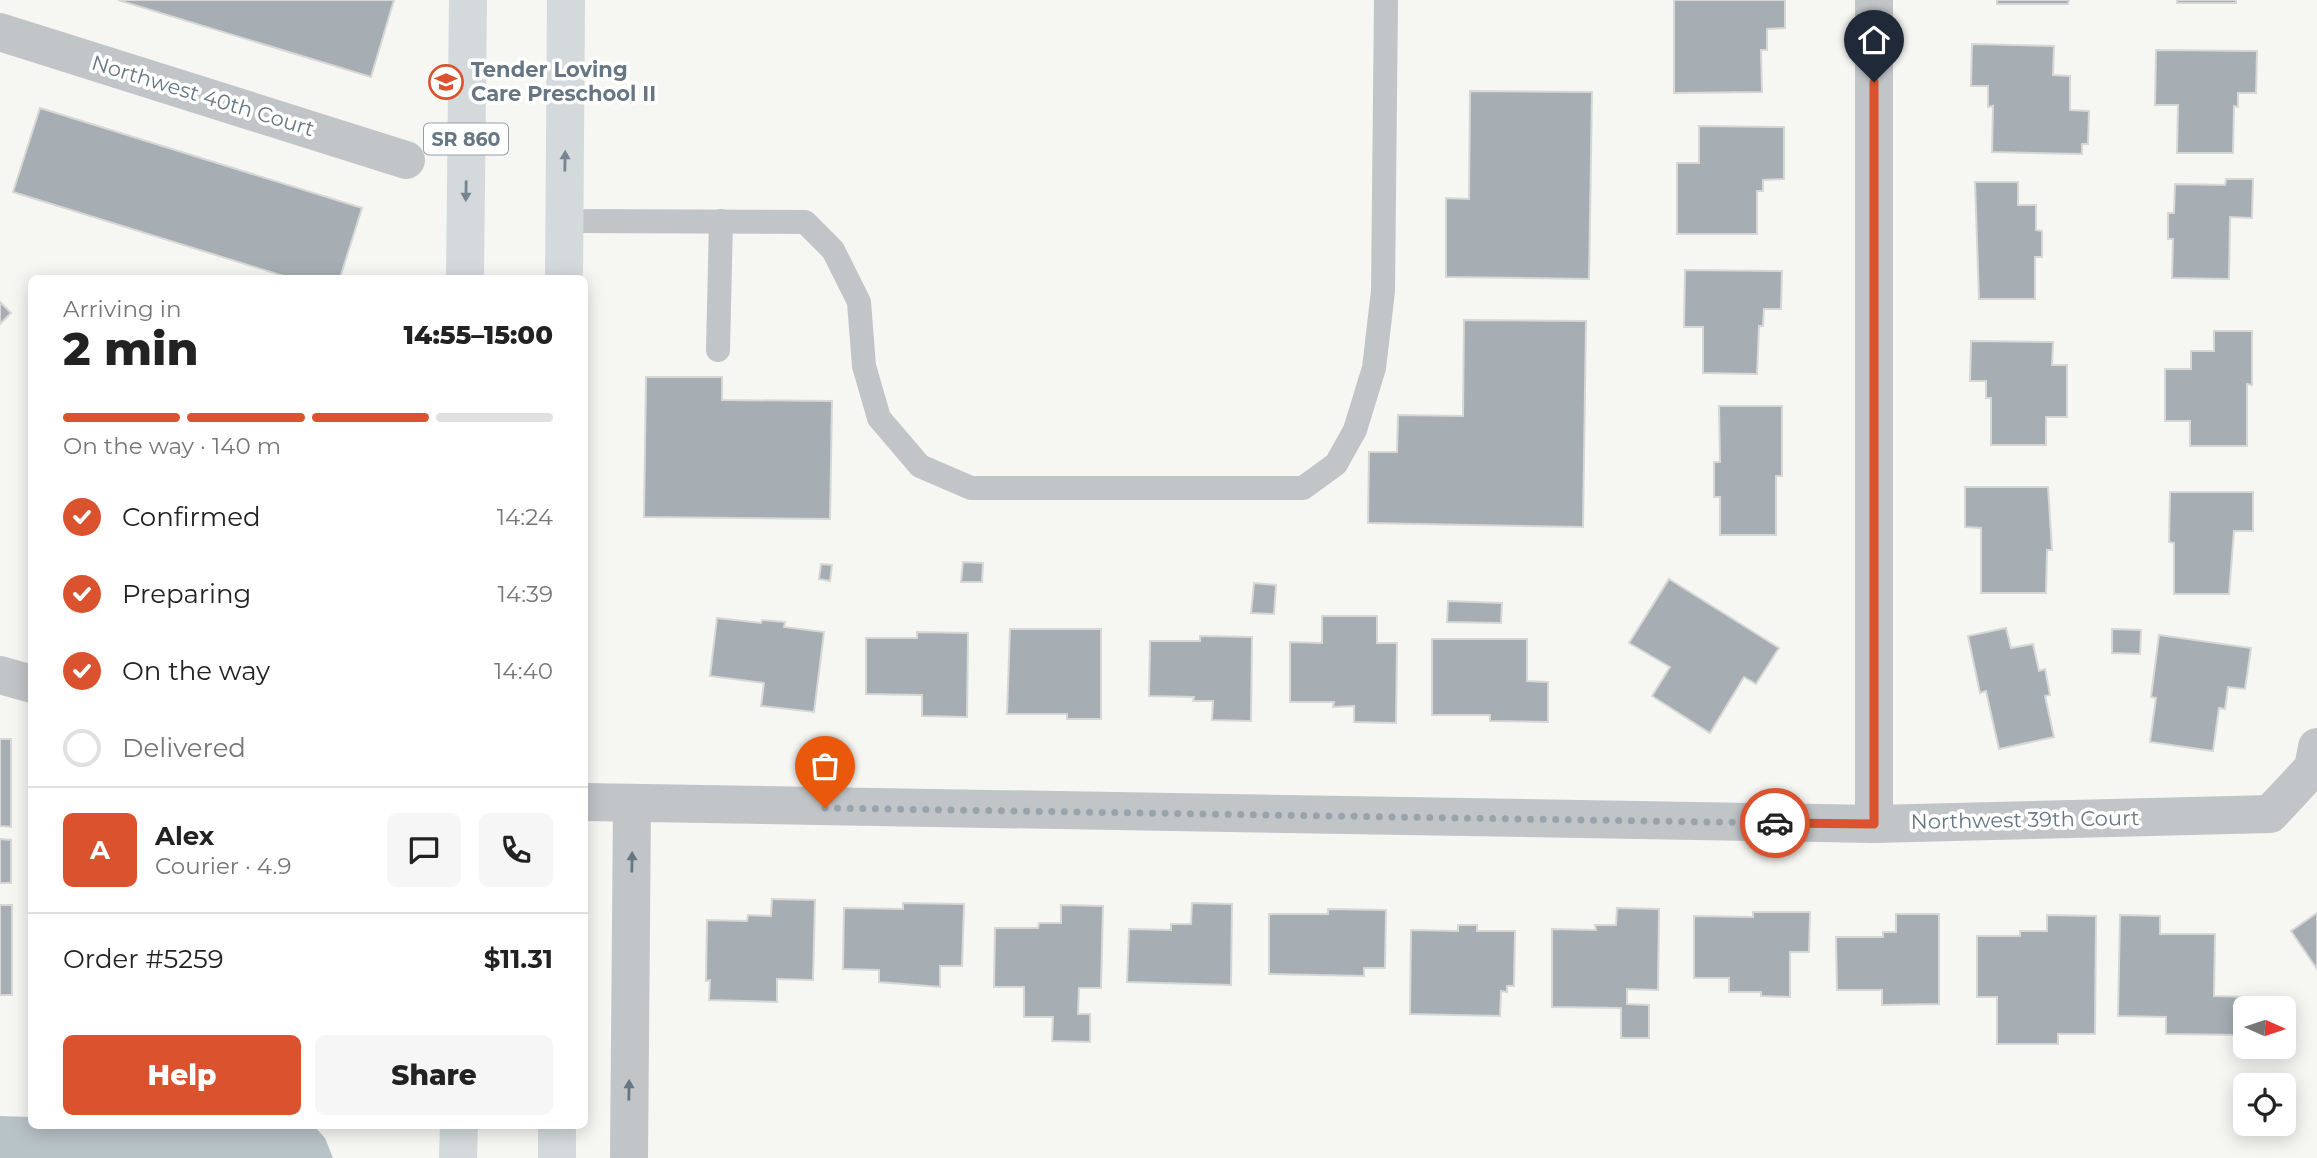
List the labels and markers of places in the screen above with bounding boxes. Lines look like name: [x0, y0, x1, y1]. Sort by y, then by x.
pin: [1844, 10, 1904, 82]
place label: Tender Loving Care Preschool II: [471, 57, 656, 106]
school or university icon: Tender Loving Care Preschool II: [427, 63, 465, 101]
pin: [795, 736, 855, 808]

